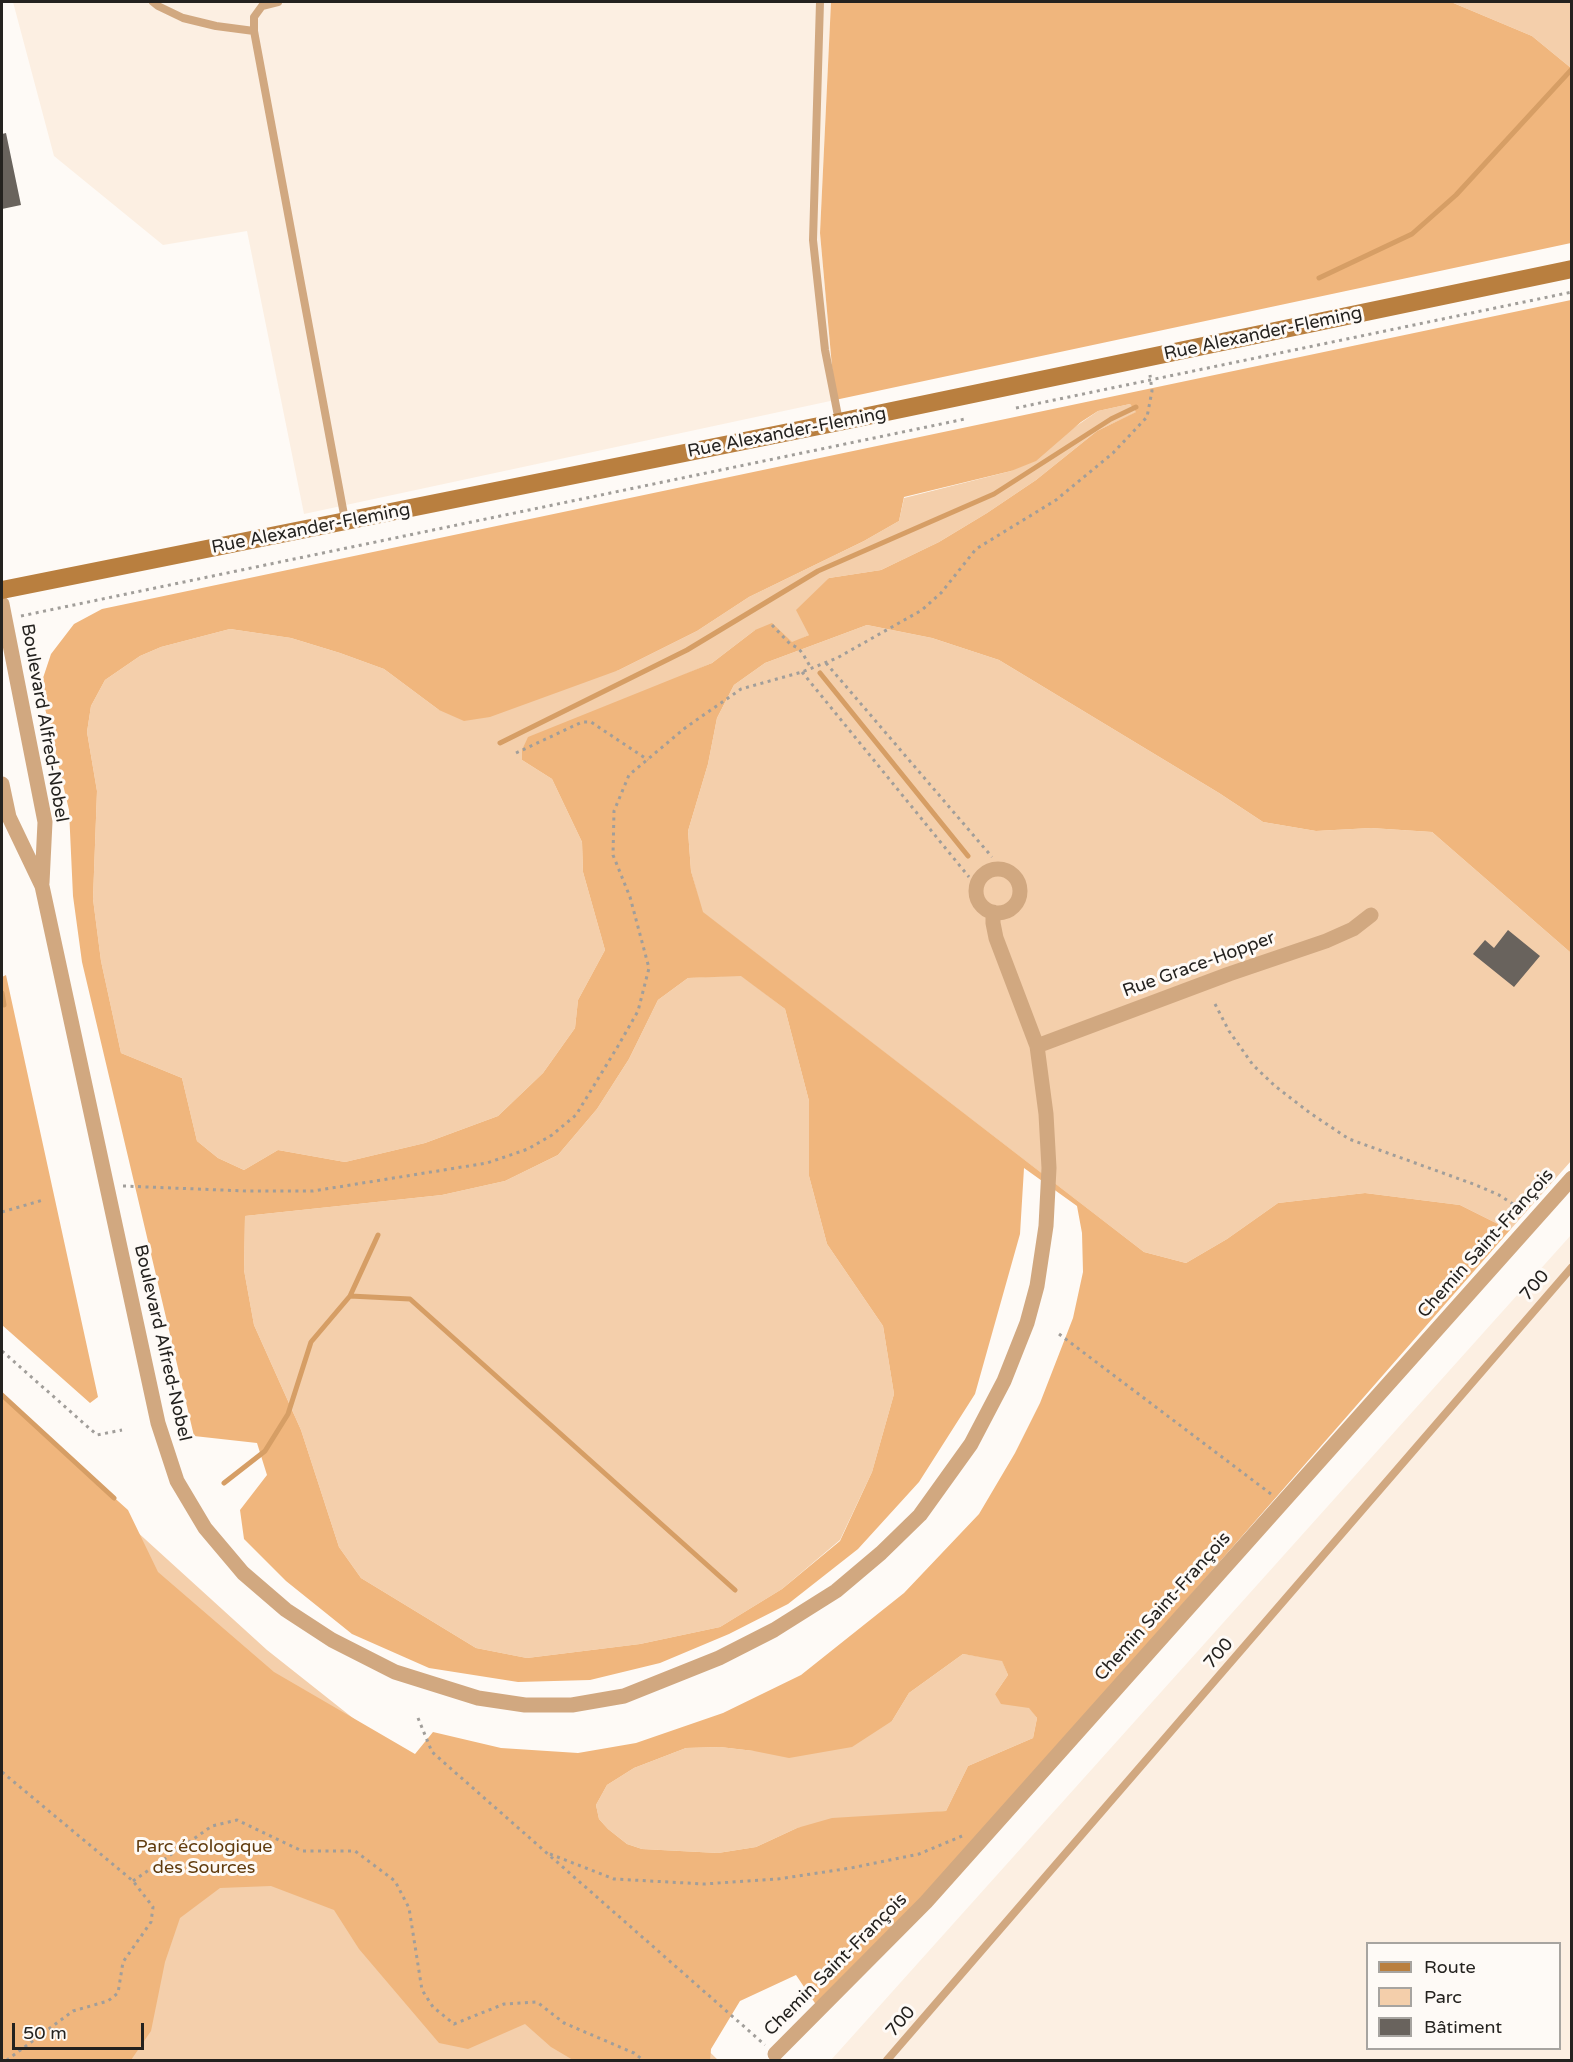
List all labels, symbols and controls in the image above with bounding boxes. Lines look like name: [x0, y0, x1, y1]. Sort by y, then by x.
street label: Rue Alexander-Fleming: [1162, 302, 1364, 366]
street label: Rue Alexander-Fleming: [686, 403, 888, 463]
street label: Rue Alexander-Fleming: [210, 499, 412, 559]
street label: Boulevard Alfred-Nobel: [16, 622, 72, 824]
street label: Rue Grace-Hopper: [1120, 927, 1278, 1003]
street label: Chemin Saint-François: [1413, 1165, 1559, 1323]
street label: Boulevard Alfred-Nobel: [129, 1242, 195, 1444]
street label: 700: [1516, 1266, 1554, 1306]
street label: Chemin Saint-François: [1090, 1528, 1236, 1686]
street label: 700: [1200, 1634, 1238, 1674]
park label: Parc écologique des Sources: [135, 1836, 273, 1878]
street label: Chemin Saint-François: [760, 1889, 912, 2041]
legend: [1366, 1942, 1561, 2050]
text: Route: [1424, 1956, 1476, 1978]
text: Parc: [1424, 1986, 1462, 2008]
street label: 700: [882, 2002, 920, 2042]
scale bar: [15, 2011, 147, 2049]
text: Bâtiment: [1424, 2016, 1502, 2038]
text: 50 m: [23, 2022, 67, 2044]

